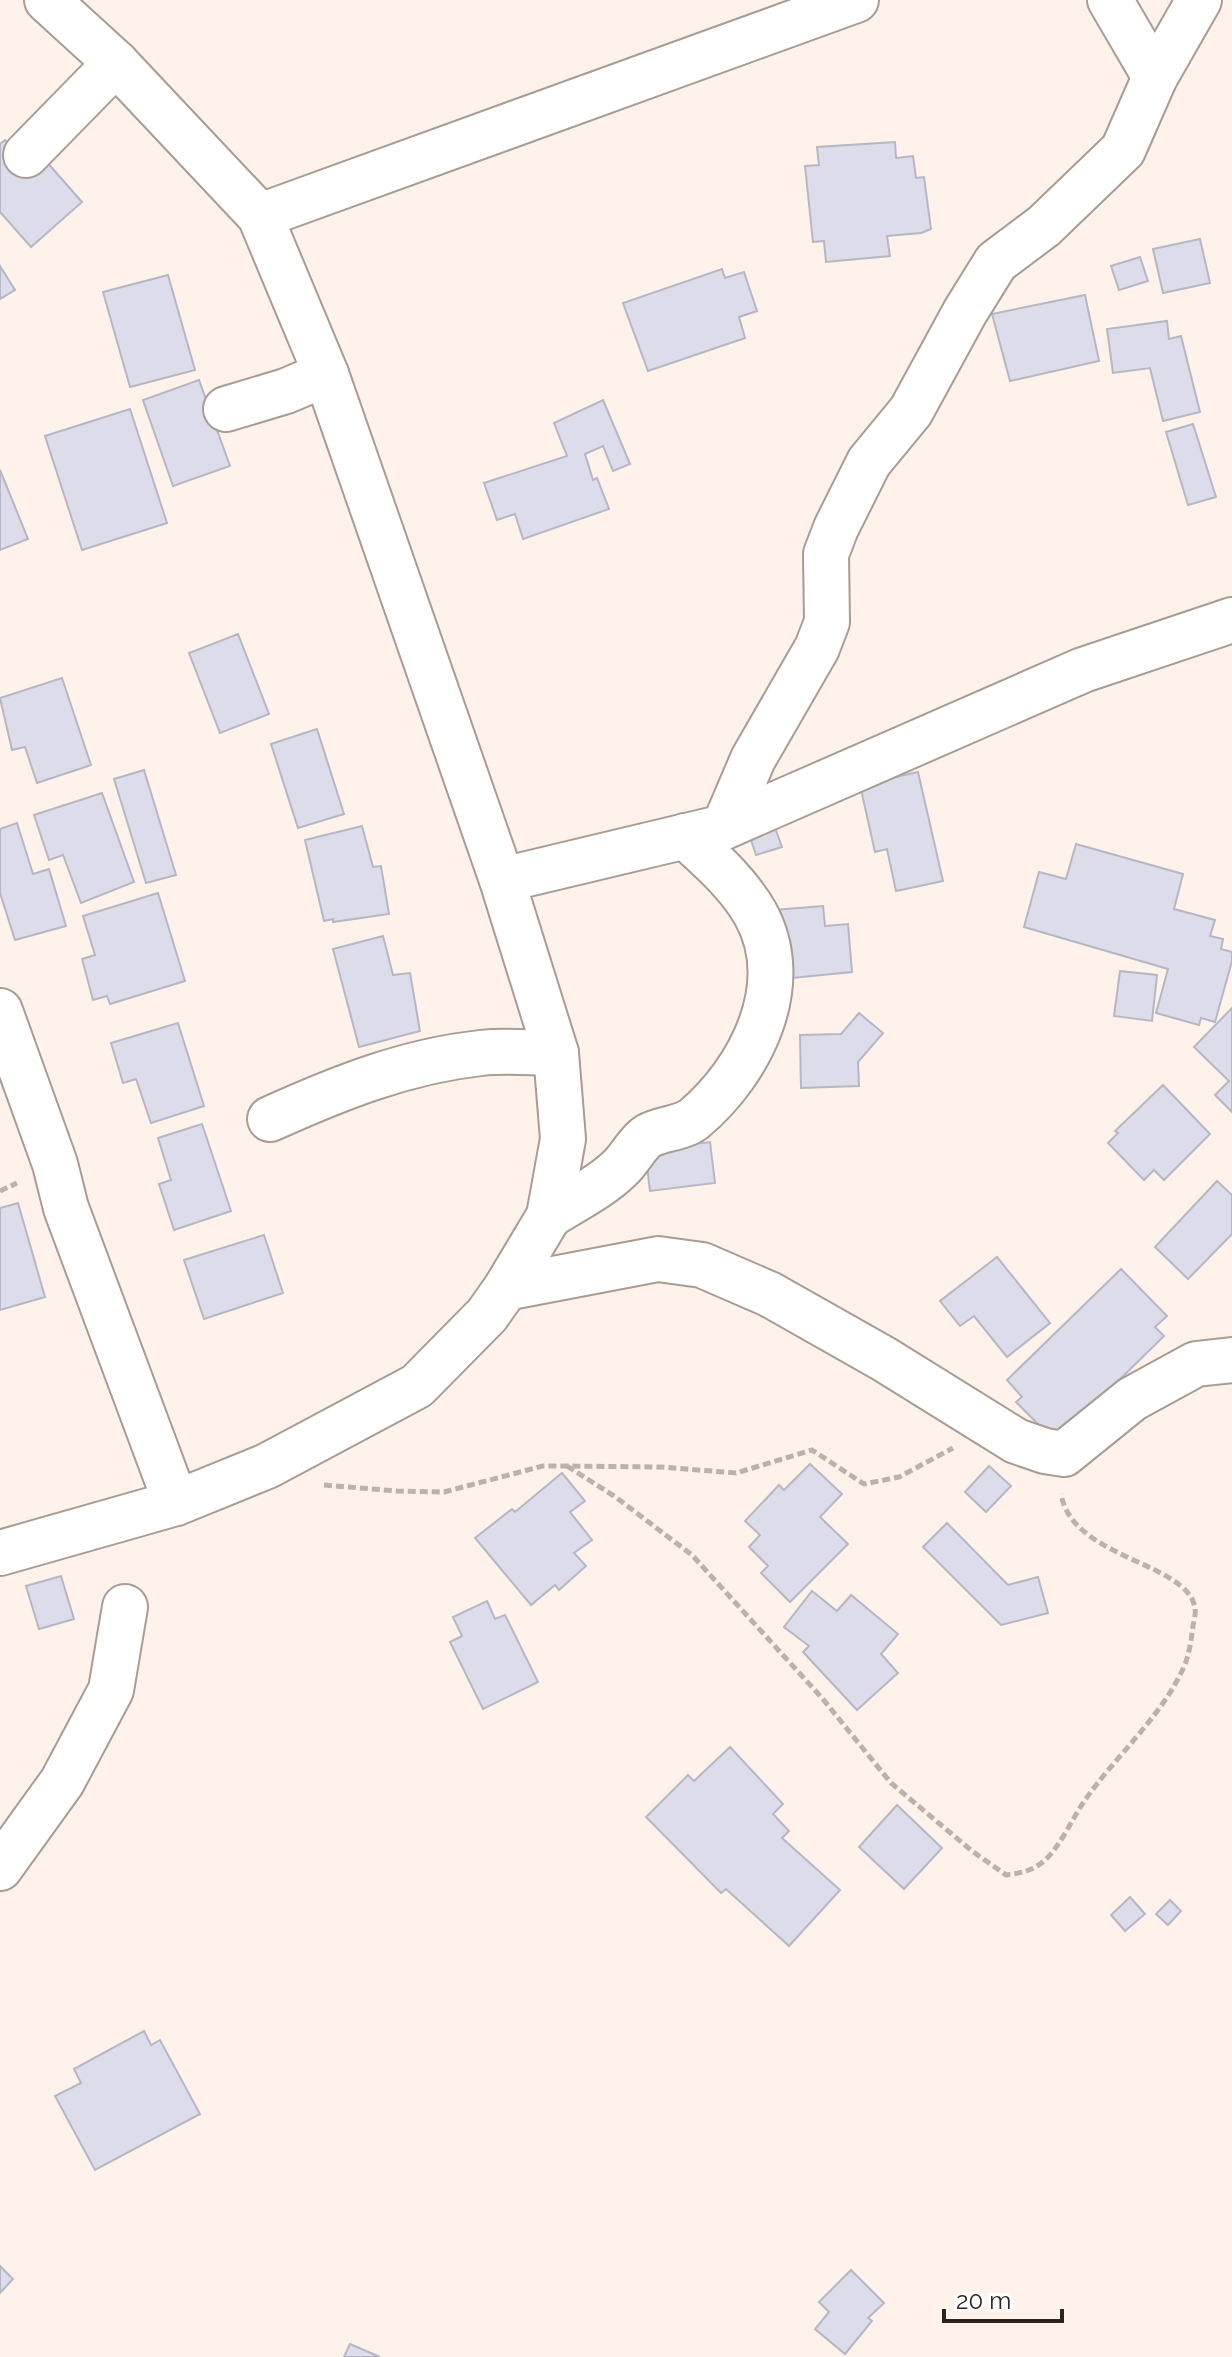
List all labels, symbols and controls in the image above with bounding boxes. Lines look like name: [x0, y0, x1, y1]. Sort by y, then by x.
scale bar: [944, 2273, 1062, 2323]
text: 20 m: [956, 2286, 1011, 2315]

